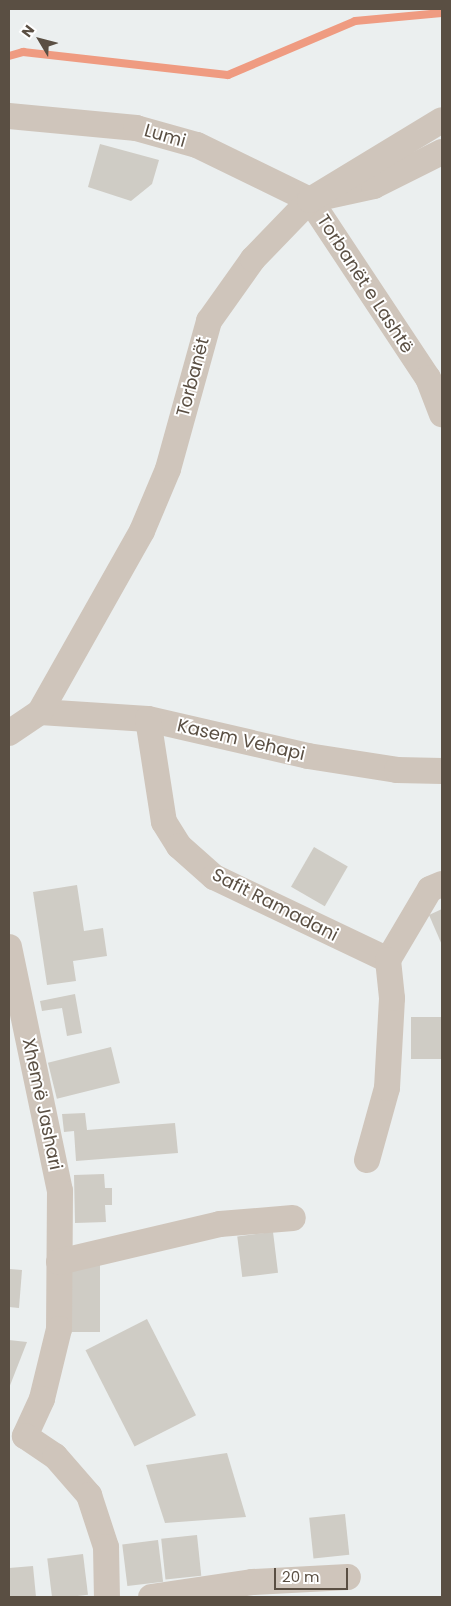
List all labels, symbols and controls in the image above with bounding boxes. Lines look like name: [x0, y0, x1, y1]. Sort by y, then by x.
north arrow: [15, 15, 65, 65]
text: N: [17, 21, 39, 41]
street label: Lumi: [142, 120, 188, 152]
street label: Torbanët e Lashtë: [312, 211, 418, 357]
street label: Torbanët: [172, 335, 214, 419]
street label: Kasem Vehapi: [175, 715, 307, 765]
street label: Safit Ramadani: [208, 864, 342, 946]
street label: Xhemë Jashari: [17, 1036, 67, 1172]
scale bar: [276, 1558, 350, 1590]
text: 20 m: [282, 1566, 320, 1587]

